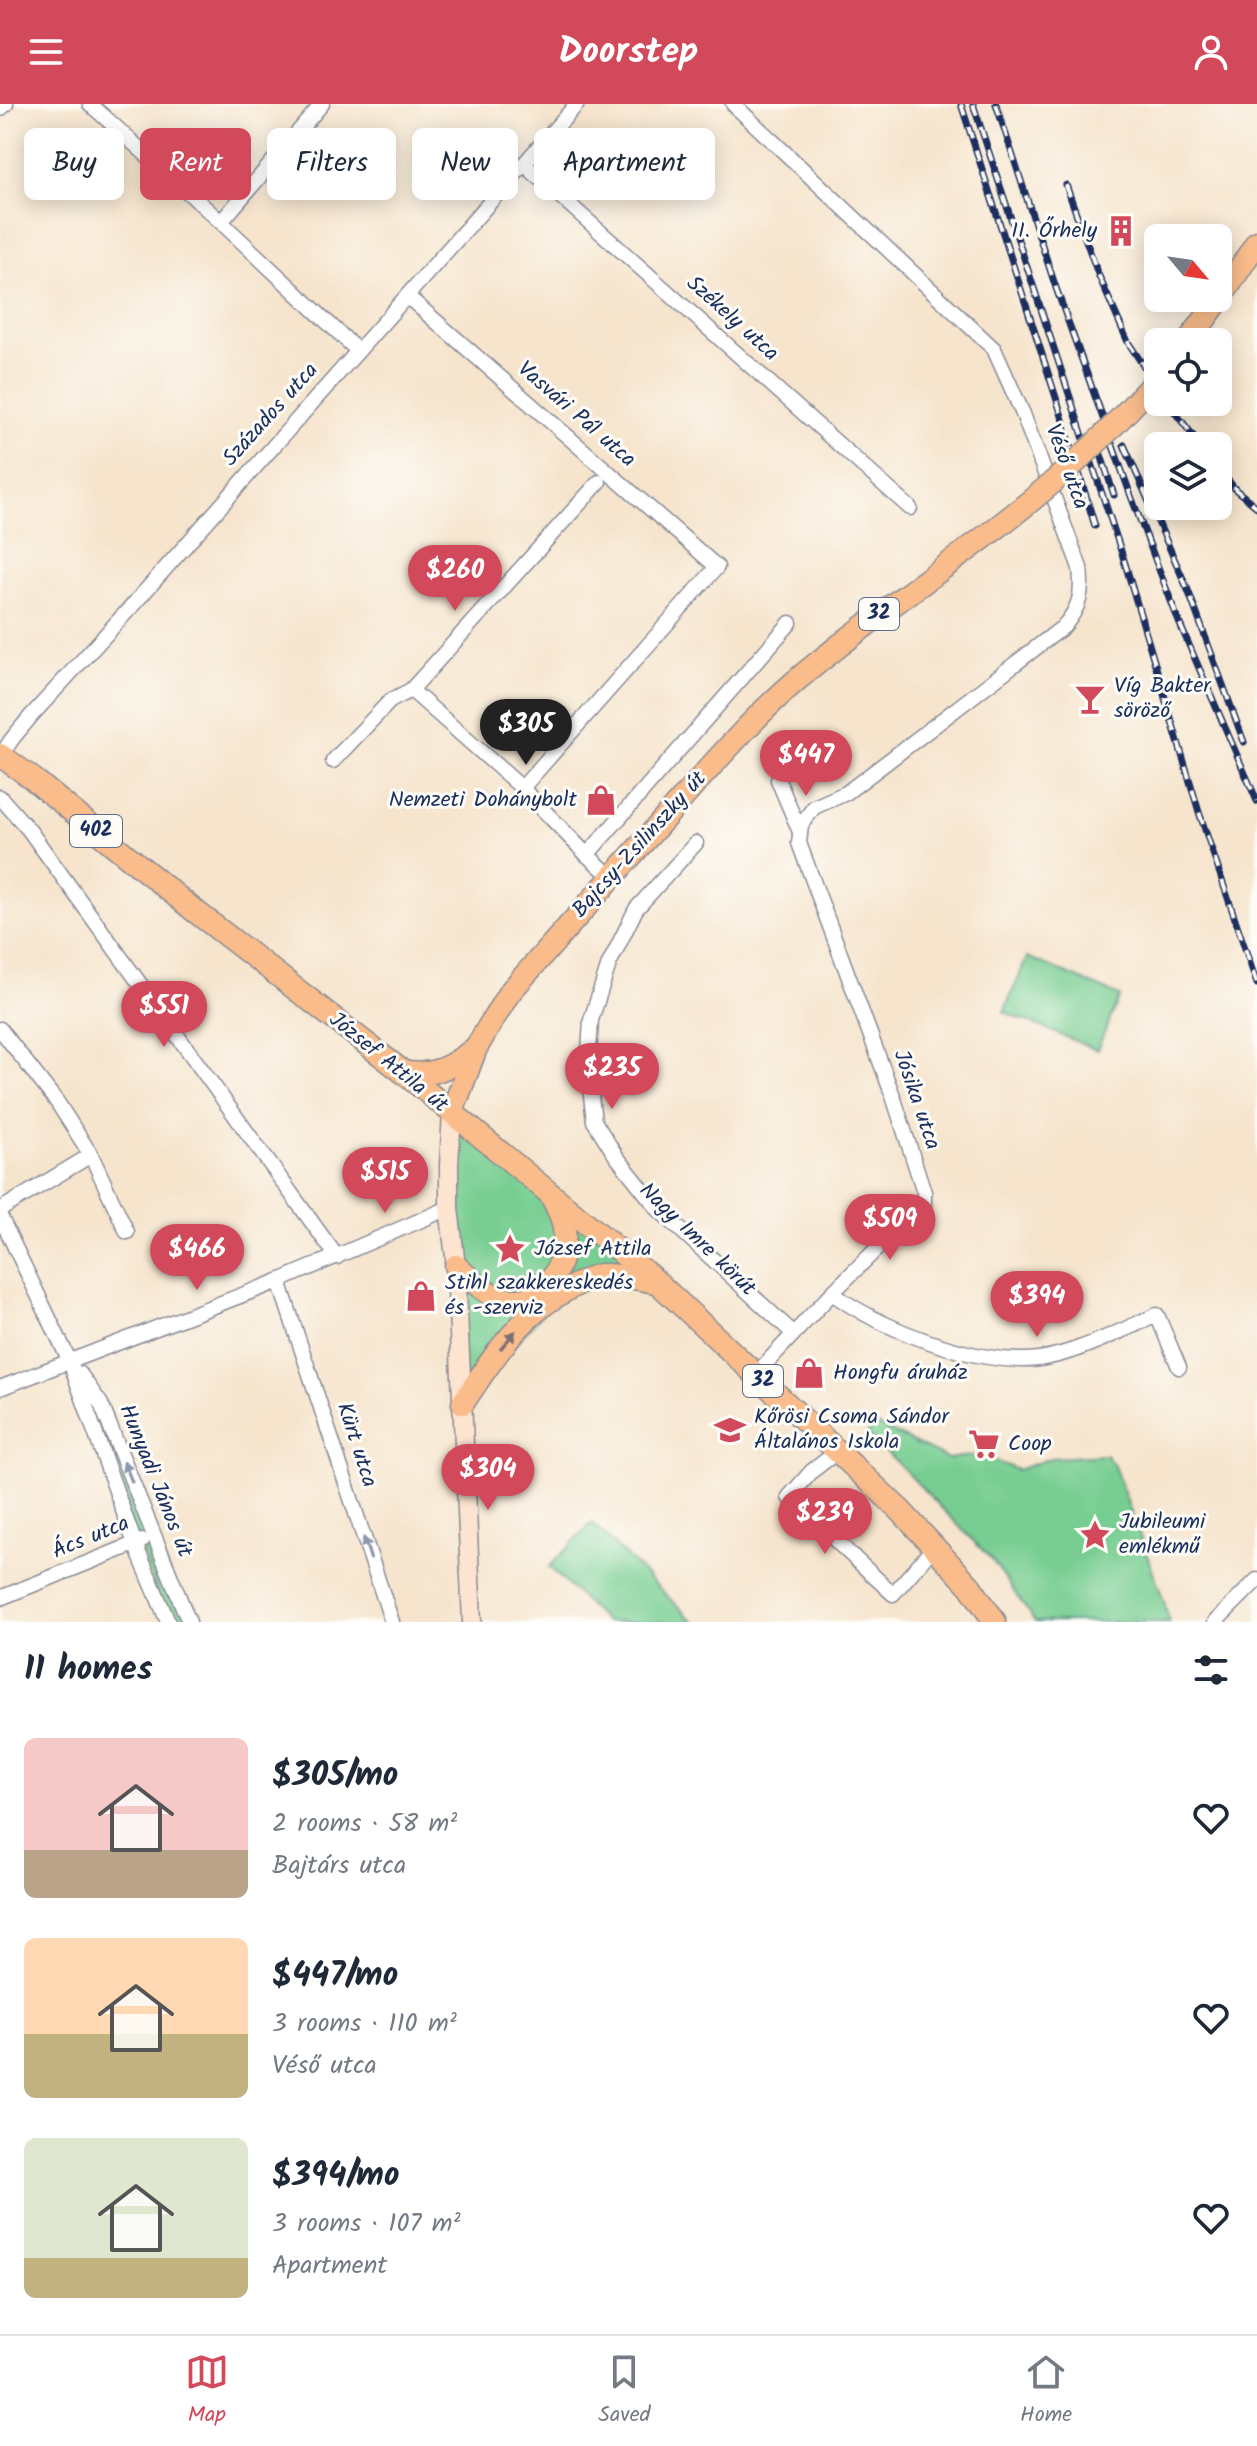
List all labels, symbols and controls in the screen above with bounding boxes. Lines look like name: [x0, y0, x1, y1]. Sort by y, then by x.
text: Doorstep: [559, 24, 698, 81]
icon: menu: [24, 30, 68, 74]
icon: person: [1189, 30, 1233, 74]
chip: Buy: [24, 128, 124, 200]
chip: Rent: [140, 128, 251, 200]
chip: Filters: [267, 128, 396, 200]
chip: New: [412, 128, 518, 200]
chip: Apartment: [534, 128, 715, 200]
place label: II. Őrhely: [1011, 214, 1098, 249]
building icon: II. Őrhely: [1104, 214, 1138, 248]
north arrow: [1144, 224, 1232, 312]
map controls: [1144, 224, 1232, 520]
street label: Székely utca: [678, 268, 786, 370]
button: locate: [1144, 328, 1232, 416]
street label: Vasvári Pál utca: [509, 353, 643, 477]
street label: Százados utca: [214, 355, 328, 475]
street label: Véső utca: [1034, 419, 1098, 515]
button: layers: [1144, 432, 1232, 520]
pin: $260: [408, 545, 502, 613]
text: $260: [426, 550, 484, 592]
road number: 32: [859, 598, 899, 630]
place label: Víg Bakter söröző: [1114, 669, 1212, 729]
bar icon: Víg Bakter söröző: [1073, 682, 1107, 716]
pin: $305: [479, 699, 573, 767]
text: $305: [498, 704, 554, 746]
pin: $447: [759, 730, 853, 798]
text: $447: [778, 735, 834, 777]
street label: Bajcsy-Zsilinszky út: [564, 763, 716, 926]
place label: Nemzeti Dohánybolt: [389, 783, 577, 818]
shop icon: Nemzeti Dohánybolt: [584, 783, 618, 817]
road number: 402: [70, 815, 122, 847]
pin: $551: [117, 981, 211, 1049]
text: $551: [139, 986, 189, 1028]
street label: József Attila út: [320, 1004, 456, 1123]
pin: $235: [565, 1043, 659, 1111]
street label: Jósika utca: [883, 1045, 949, 1155]
text: $235: [583, 1048, 641, 1090]
pin: $515: [338, 1147, 432, 1215]
text: $515: [360, 1152, 410, 1194]
street label: Nagy Imre körút: [630, 1175, 764, 1306]
pin: $509: [843, 1194, 937, 1262]
text: $509: [862, 1199, 918, 1241]
pin: $466: [150, 1224, 244, 1292]
text: $466: [168, 1229, 226, 1271]
place icon: József Attila: [493, 1232, 527, 1266]
place label: József Attila: [534, 1232, 652, 1267]
place label: Stihl szakkereskedés és -szerviz: [445, 1266, 634, 1326]
pin: $394: [990, 1271, 1084, 1339]
text: $394: [1009, 1276, 1065, 1318]
shop icon: Stihl szakkereskedés és -szerviz: [404, 1279, 438, 1313]
one-way arrow: [499, 1330, 516, 1350]
shop icon: Hongfu áruház: [792, 1356, 826, 1390]
place label: Hongfu áruház: [833, 1356, 968, 1391]
road number: 32: [743, 1365, 783, 1397]
street label: Kürt utca: [326, 1398, 386, 1492]
street label: Hunyadi János út: [108, 1399, 202, 1563]
place label: Kőrösi Csoma Sándor Általános Iskola: [754, 1400, 951, 1460]
school or university icon: Kőrösi Csoma Sándor Általános Iskola: [713, 1413, 747, 1447]
supermarket icon: Coop: [967, 1427, 1001, 1461]
place label: Coop: [1008, 1427, 1052, 1462]
pin: $304: [441, 1444, 535, 1512]
text: $304: [459, 1449, 517, 1491]
one-way arrow: [121, 1460, 134, 1484]
pin: $239: [778, 1488, 872, 1556]
text: $239: [796, 1493, 854, 1535]
place label: Jubileumi emlékmű: [1119, 1505, 1206, 1565]
street label: Ács utca: [47, 1507, 135, 1569]
place icon: Jubileumi emlékmű: [1078, 1518, 1112, 1552]
one-way arrow: [361, 1536, 373, 1560]
text: 11 homes: [24, 1643, 153, 1697]
icon: filters: [1189, 1648, 1233, 1692]
text: $305/mo: [272, 1749, 398, 1803]
icon: home: [88, 1770, 184, 1866]
icon: heart: [1189, 1796, 1233, 1840]
text: 2 rooms · 58 m²: [272, 1803, 457, 1845]
text: Bajtárs utca: [272, 1845, 406, 1887]
text: $447/mo: [272, 1949, 398, 2003]
icon: home: [88, 1970, 184, 2066]
icon: heart: [1189, 1996, 1233, 2040]
text: 3 rooms · 110 m²: [272, 2003, 457, 2045]
text: Véső utca: [272, 2045, 377, 2087]
text: $394/mo: [272, 2149, 399, 2203]
icon: home: [88, 2170, 184, 2266]
icon: heart: [1189, 2196, 1233, 2240]
text: 3 rooms · 107 m²: [272, 2203, 461, 2245]
text: Apartment: [272, 2245, 387, 2287]
tab: Map: [185, 2350, 229, 2433]
tab: Saved: [598, 2350, 651, 2433]
tab: Home: [1020, 2350, 1072, 2433]

